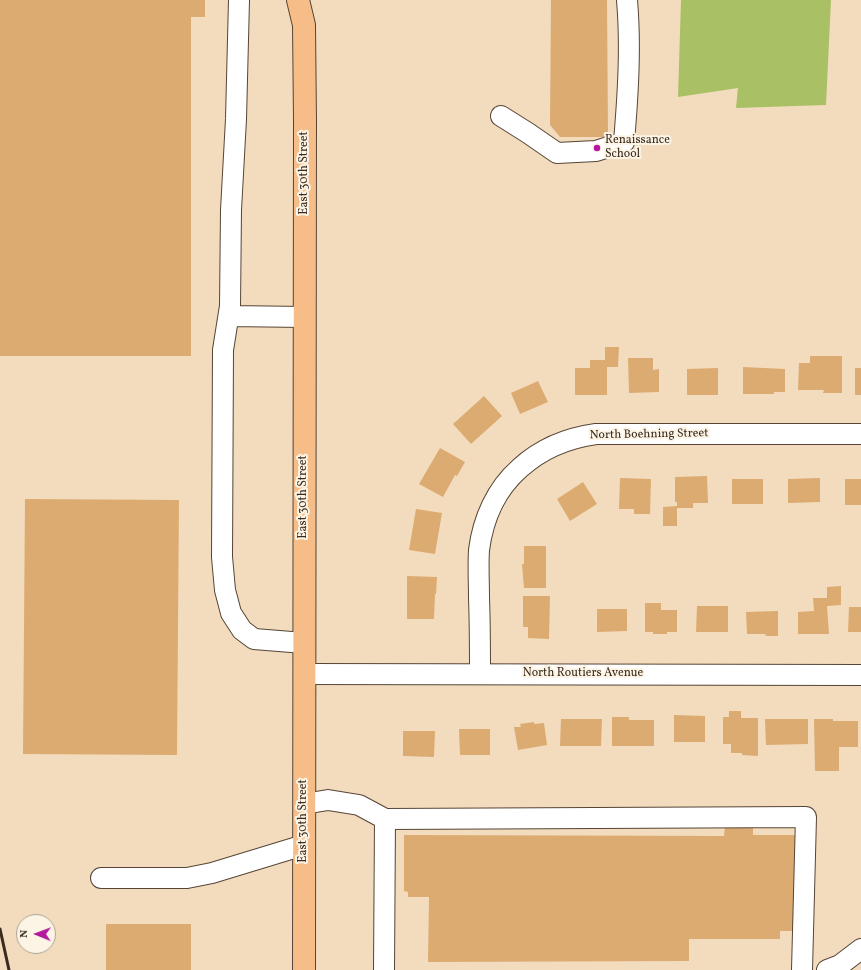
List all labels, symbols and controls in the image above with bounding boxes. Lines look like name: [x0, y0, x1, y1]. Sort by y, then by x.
street label: East 30th Street: [298, 131, 312, 215]
place label: Renaissance School: [605, 134, 670, 162]
marker: Renaissance School: [592, 143, 602, 153]
street label: North Boehning Street: [590, 427, 708, 443]
street label: East 30th Street: [297, 455, 311, 539]
street label: North Routiers Avenue: [523, 667, 643, 681]
street label: East 30th Street: [297, 779, 311, 863]
north arrow: [16, 914, 56, 954]
text: N: [17, 930, 32, 938]

